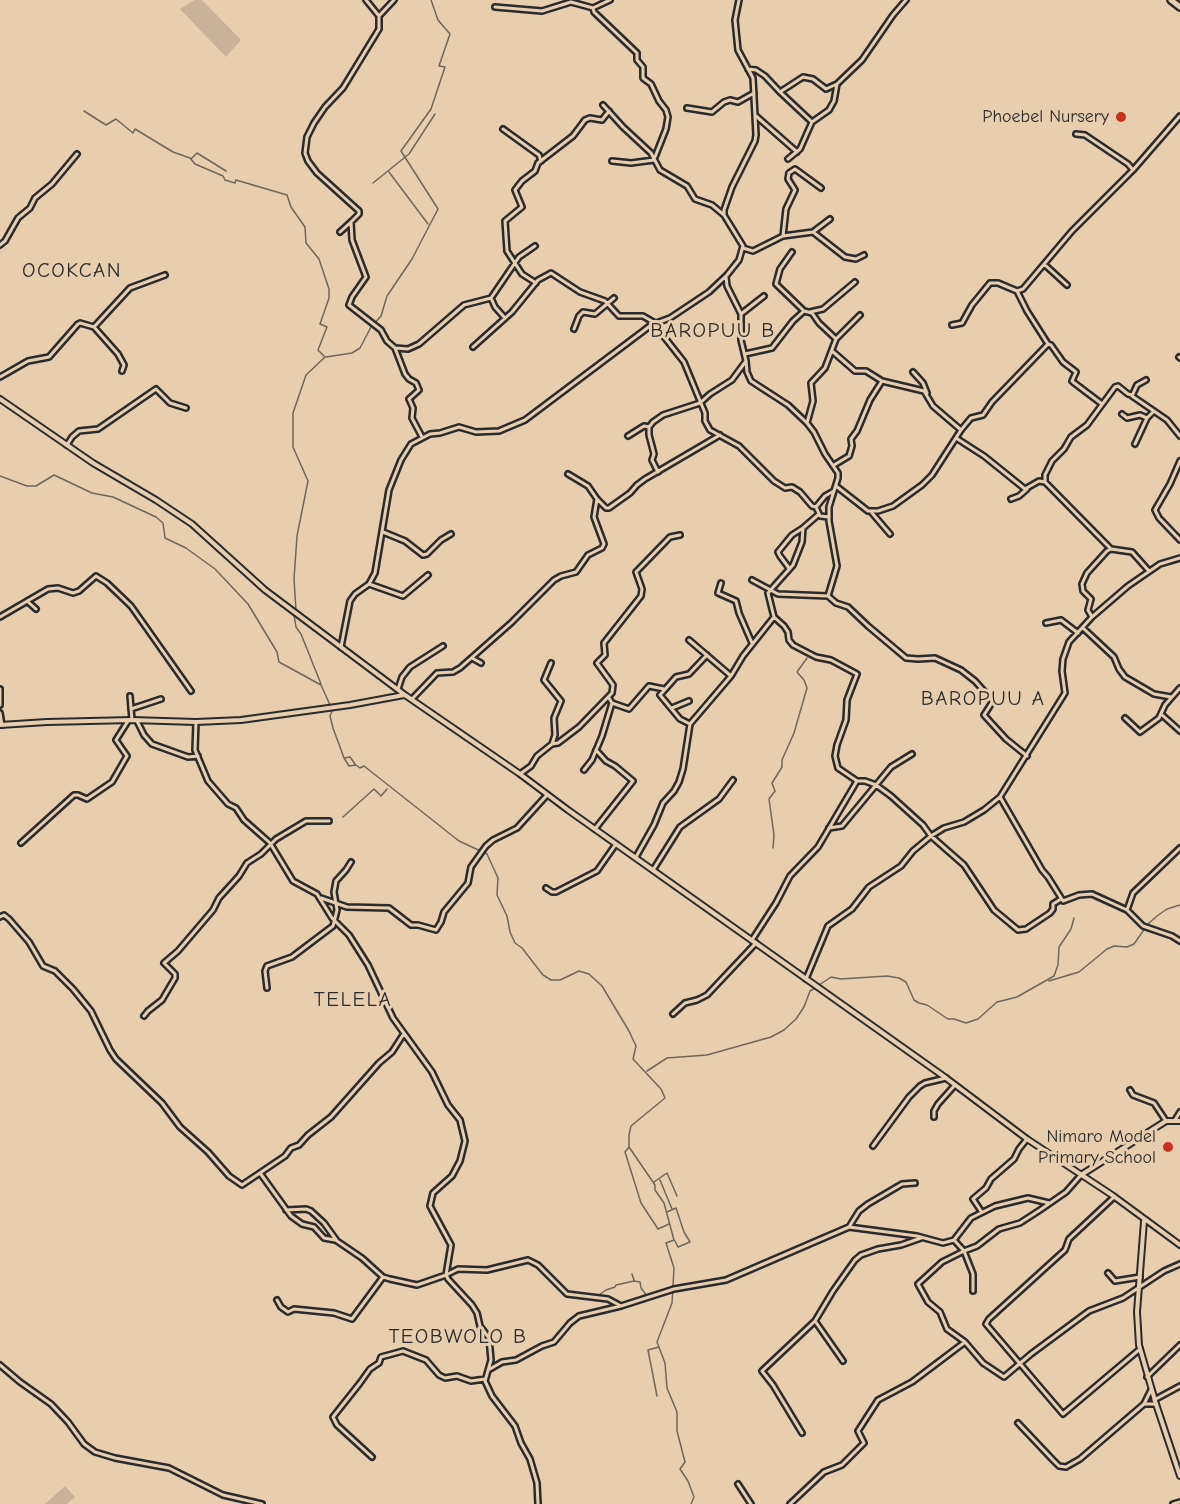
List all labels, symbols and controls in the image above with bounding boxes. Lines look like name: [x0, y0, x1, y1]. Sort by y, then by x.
place label: Phoebel Nursery: [982, 106, 1109, 128]
marker: Phoebel Nursery: [1114, 110, 1128, 124]
district label: OCOKCAN: [22, 258, 122, 284]
district label: BAROPUU B: [650, 318, 776, 344]
district label: BAROPUU A: [921, 686, 1045, 712]
district label: TELELA: [314, 987, 392, 1013]
place label: Nimaro Model Primary School: [1038, 1126, 1156, 1168]
marker: Nimaro Model Primary School: [1161, 1140, 1175, 1154]
district label: TEOBWOLO B: [388, 1324, 528, 1350]

